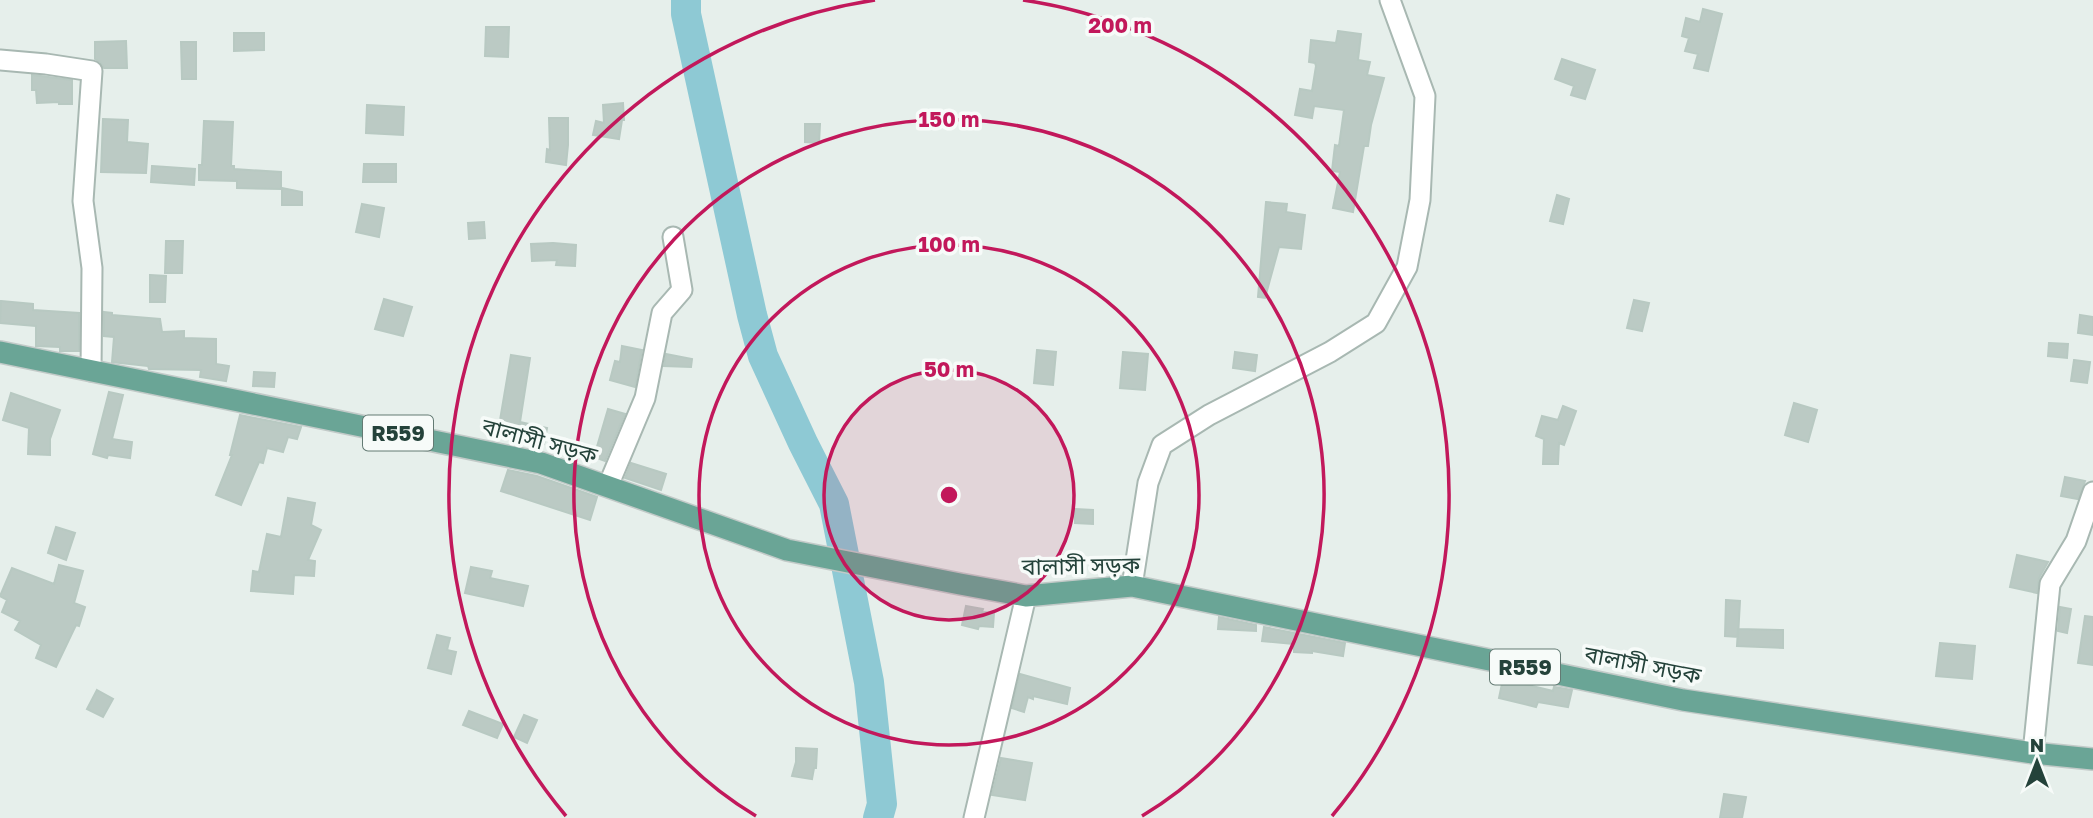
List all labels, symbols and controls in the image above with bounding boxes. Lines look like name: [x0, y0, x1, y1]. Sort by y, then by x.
text: 200 m: [1088, 12, 1152, 38]
text: 150 m: [919, 106, 979, 132]
text: 100 m: [918, 231, 980, 257]
text: 50 m: [924, 356, 974, 382]
street label: বালাসী সড়ক: [478, 411, 601, 469]
road number: R559: [363, 416, 433, 450]
centre of rings: [937, 483, 961, 507]
street label: বালাসী সড়ক: [1021, 550, 1141, 580]
street label: বালাসী সড়ক: [1581, 639, 1704, 689]
road number: R559: [1490, 650, 1560, 684]
north arrow: [2002, 727, 2072, 797]
text: N: [2030, 733, 2044, 756]

